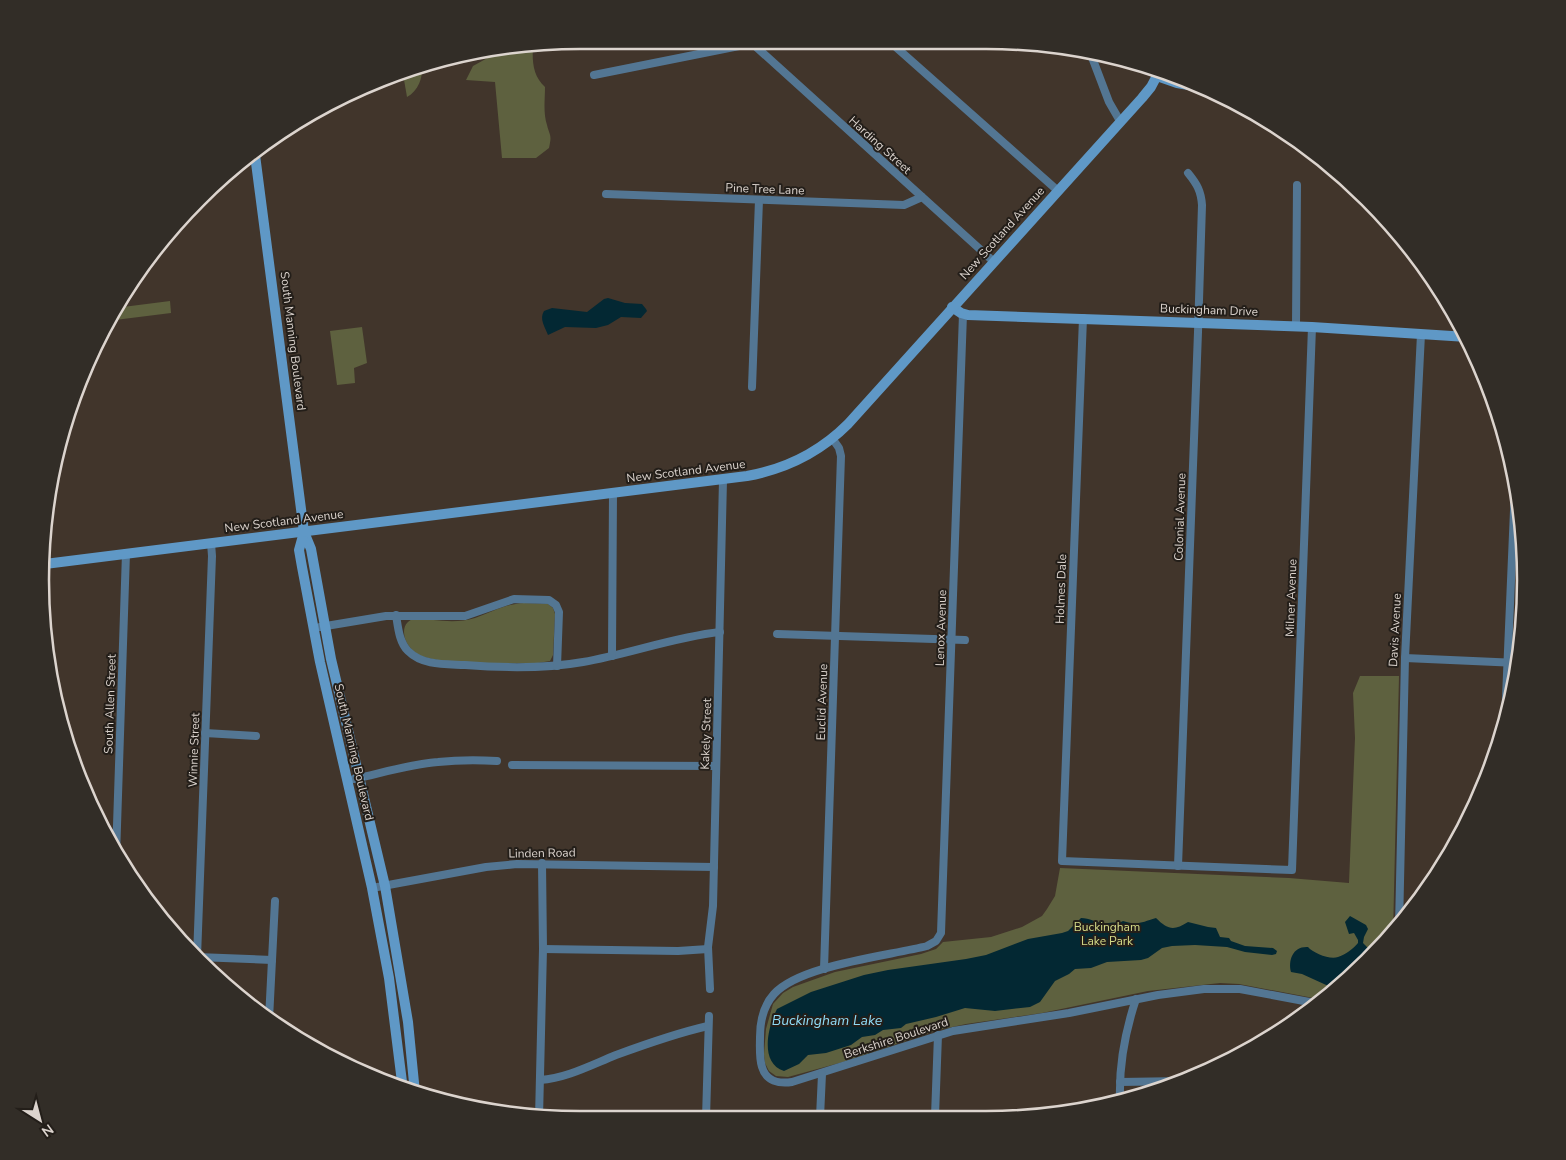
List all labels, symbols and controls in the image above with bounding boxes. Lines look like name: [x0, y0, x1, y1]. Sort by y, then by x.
street label: Harding Street: [845, 113, 915, 178]
street label: Pine Tree Lane: [725, 180, 805, 198]
street label: New Scotland Avenue: [956, 183, 1048, 283]
street label: South Manning Boulevard: [277, 271, 309, 411]
street label: Buckingham Drive: [1160, 300, 1258, 320]
street label: New Scotland Avenue: [626, 456, 746, 486]
street label: Colonial Avenue: [1170, 473, 1190, 561]
street label: New Scotland Avenue: [224, 506, 344, 536]
street label: Holmes Dale: [1052, 554, 1070, 624]
street label: Milner Avenue: [1282, 559, 1300, 637]
street label: Lenox Avenue: [932, 590, 950, 666]
street label: Davis Avenue: [1385, 593, 1405, 667]
street label: South Allen Street: [100, 653, 120, 754]
street label: Euclid Avenue: [813, 663, 831, 741]
street label: South Manning Boulevard: [330, 682, 378, 822]
street label: Kakely Street: [697, 697, 715, 770]
street label: Winnie Street: [185, 712, 203, 788]
street label: Linden Road: [508, 844, 576, 862]
park label: Buckingham Lake Park: [1074, 919, 1140, 949]
water label: Buckingham Lake: [772, 1011, 883, 1030]
street label: Berkshire Boulevard: [842, 1014, 950, 1062]
north arrow: [15, 1095, 65, 1145]
text: N: [38, 1119, 57, 1141]

